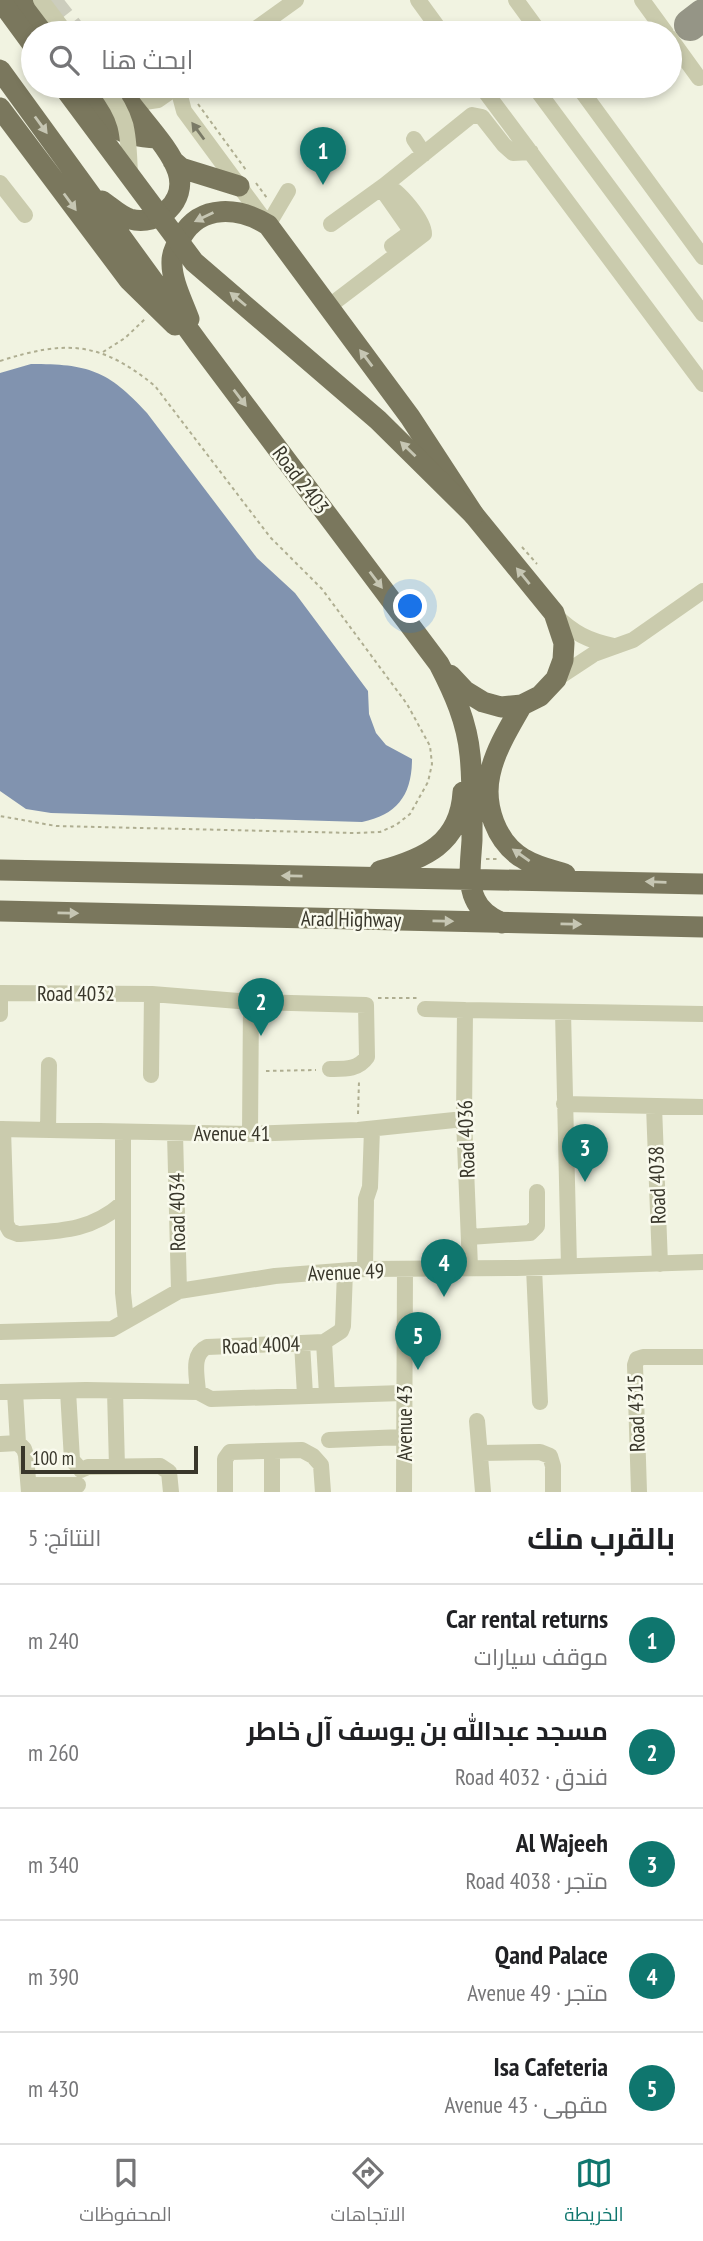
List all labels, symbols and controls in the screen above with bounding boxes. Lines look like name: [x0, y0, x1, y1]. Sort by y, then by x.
search box: [21, 21, 682, 98]
icon: search: [45, 41, 83, 79]
text: ابحث هنا: [101, 43, 193, 76]
one-way arrow: [33, 116, 47, 134]
one-way arrow: [191, 121, 205, 140]
pin: 1: [300, 127, 346, 185]
one-way arrow: [62, 193, 76, 211]
one-way arrow: [194, 212, 214, 223]
one-way arrow: [229, 291, 247, 306]
one-way arrow: [358, 349, 373, 367]
one-way arrow: [232, 389, 247, 407]
one-way arrow: [400, 440, 417, 457]
street label: Road 2403: [267, 441, 335, 519]
one-way arrow: [516, 567, 531, 584]
one-way arrow: [369, 571, 383, 590]
your location: [393, 589, 427, 623]
one-way arrow: [512, 848, 530, 862]
one-way arrow: [280, 870, 302, 881]
one-way arrow: [645, 877, 667, 888]
street label: Arad Highway: [301, 905, 402, 933]
one-way arrow: [57, 907, 79, 918]
one-way arrow: [432, 916, 454, 927]
one-way arrow: [560, 918, 582, 930]
pin: 2: [238, 978, 284, 1036]
street label: Road 4032: [37, 980, 115, 1007]
street label: Road 4036: [451, 1100, 481, 1178]
street label: Avenue 41: [194, 1120, 270, 1147]
pin: 3: [562, 1124, 608, 1182]
street label: Road 4038: [642, 1146, 672, 1224]
street label: Road 4034: [163, 1172, 191, 1251]
pin: 4: [421, 1239, 467, 1297]
street label: Avenue 49: [307, 1257, 385, 1287]
pin: 5: [395, 1312, 441, 1370]
street label: Road 4004: [222, 1330, 301, 1360]
street label: Road 4315: [621, 1374, 651, 1452]
street label: Avenue 43: [391, 1385, 418, 1461]
scale bar: [21, 1443, 198, 1475]
text: 100 m: [32, 1446, 74, 1470]
text: بالقرب منك: [527, 1518, 675, 1557]
text: النتائج: 5: [28, 1523, 101, 1552]
text: Car rental returns: [446, 1602, 608, 1635]
text: 240 m: [28, 1626, 79, 1655]
text: 1: [647, 1626, 658, 1655]
text: موقف سيارات: [474, 1642, 608, 1671]
text: مسجد عبدالله بن يوسف آل خاطر: [247, 1714, 608, 1747]
text: 260 m: [28, 1738, 79, 1767]
text: 2: [647, 1738, 658, 1767]
text: فندق · Road 4032: [455, 1762, 608, 1791]
text: Al Wajeeh: [516, 1826, 608, 1859]
text: 340 m: [28, 1850, 79, 1879]
text: 3: [647, 1850, 658, 1879]
text: متجر · Road 4038: [466, 1866, 608, 1895]
text: Qand Palace: [495, 1938, 608, 1971]
text: 390 m: [28, 1962, 79, 1991]
text: 4: [647, 1962, 658, 1991]
text: متجر · Avenue 49: [467, 1978, 608, 2007]
text: Isa Cafeteria: [494, 2050, 608, 2083]
text: 430 m: [28, 2074, 79, 2103]
text: 5: [647, 2074, 658, 2103]
text: مقهى · Avenue 43: [445, 2090, 608, 2119]
tab: المحفوظات: [79, 2154, 172, 2232]
tab: الاتجاهات: [330, 2154, 406, 2232]
tab: الخريطة: [564, 2154, 624, 2232]

